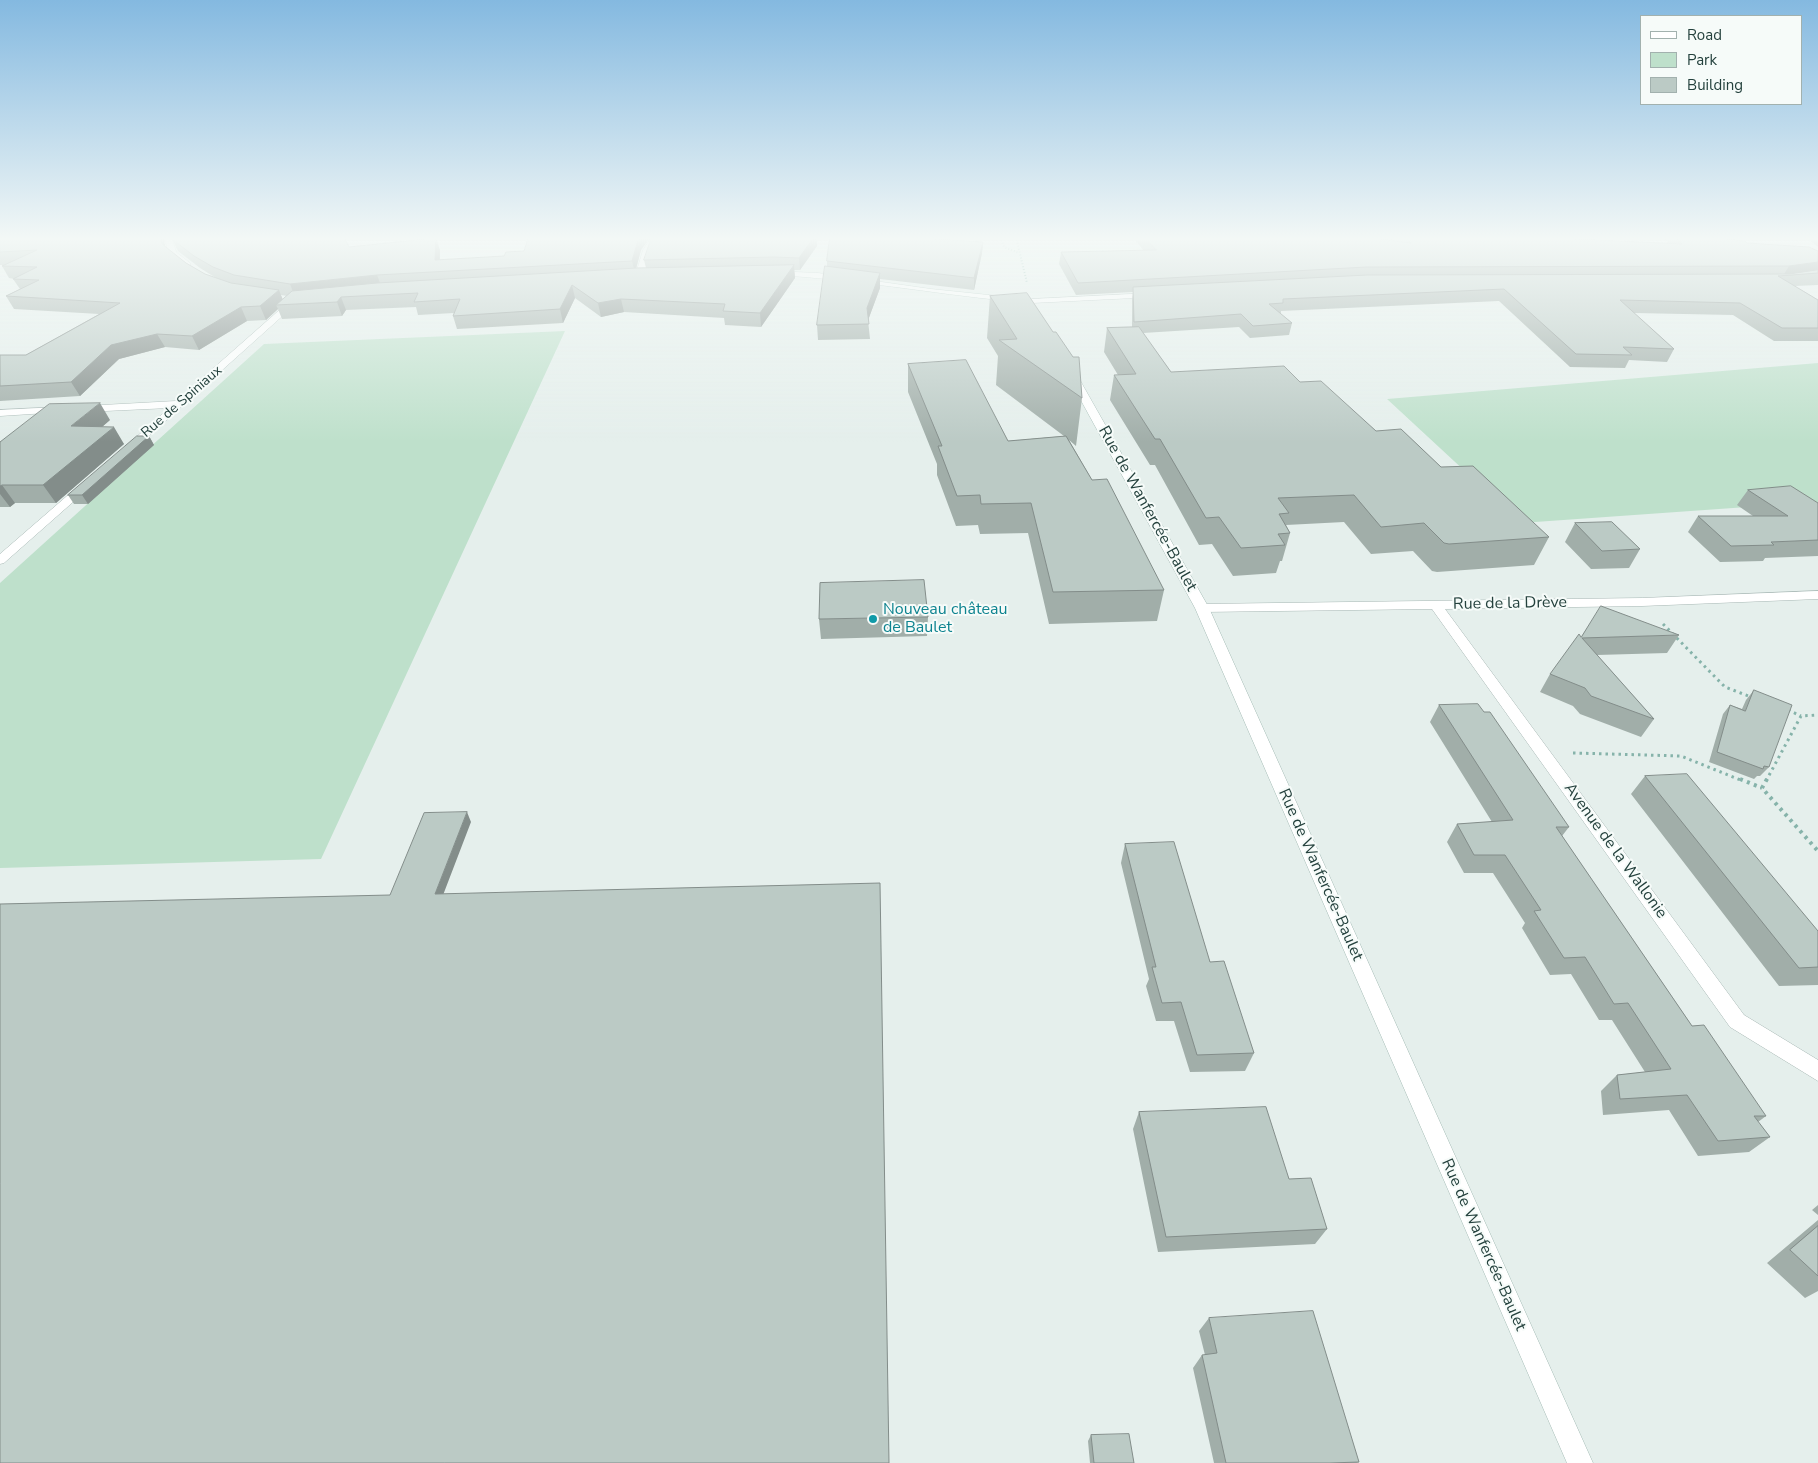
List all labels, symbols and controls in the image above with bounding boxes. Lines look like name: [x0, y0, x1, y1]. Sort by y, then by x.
legend: [1640, 15, 1803, 105]
text: Road: [1687, 25, 1722, 45]
text: Park: [1687, 50, 1717, 70]
text: Building: [1687, 75, 1743, 95]
street label: Rue de Spiniaux: [138, 362, 226, 442]
street label: Rue de Wanfercée-Baulet: [1094, 423, 1200, 595]
street label: Rue de la Drève: [1453, 593, 1567, 615]
place label: Nouveau château de Baulet: [883, 600, 1007, 638]
marker: Nouveau château de Baulet: [867, 613, 879, 625]
street label: Avenue de la Wallonie: [1559, 780, 1671, 922]
street label: Rue de Wanfercée-Baulet: [1273, 786, 1367, 964]
street label: Rue de Wanfercée-Baulet: [1436, 1156, 1530, 1334]

